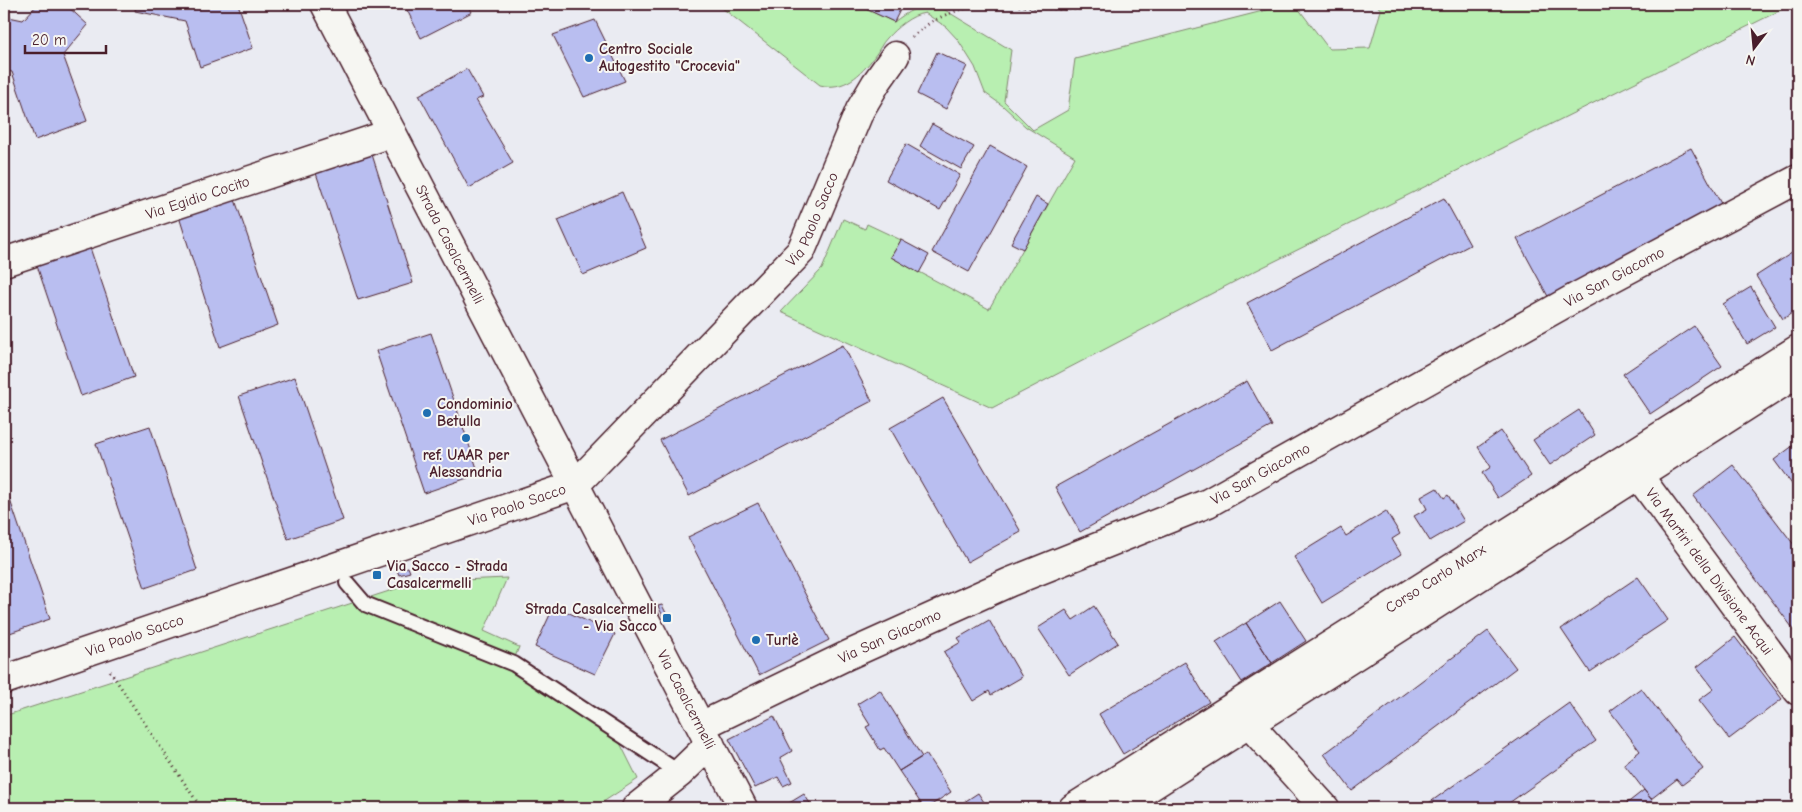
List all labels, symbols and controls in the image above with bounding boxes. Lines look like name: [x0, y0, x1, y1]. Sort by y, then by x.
scale bar: [25, 22, 106, 54]
north arrow: [1730, 22, 1780, 72]
text: 20 m: [32, 31, 66, 49]
place label: Centro Sociale Autogestito "Crocevia": [599, 40, 740, 75]
text: N: [1744, 51, 1757, 69]
marker: Centro Sociale Autogestito "Crocevia": [583, 52, 595, 64]
street label: Via Paolo Sacco: [782, 170, 842, 270]
street label: Via Egidio Cocito: [143, 172, 252, 223]
street label: Strada Casalcermelli: [412, 182, 488, 307]
street label: Via San Giacomo: [1561, 243, 1667, 311]
place label: Condominio Betulla: [437, 395, 513, 430]
marker: Condominio Betulla: [421, 407, 433, 419]
marker: ref. UAAR per Alessandria: [460, 432, 472, 444]
street label: Via San Giacomo: [1207, 439, 1313, 509]
place label: ref. UAAR per Alessandria: [423, 446, 509, 481]
street label: Via Paolo Sacco: [466, 480, 568, 530]
street label: Via Martiri della Divisione Acqui: [1642, 484, 1777, 658]
street label: Corso Carlo Marx: [1382, 540, 1490, 617]
place label: Via Sacco - Strada Casalcermelli: [387, 557, 508, 592]
marker: Via Sacco - Strada Casalcermelli: [371, 569, 383, 581]
place label: Strada Casalcermelli - Via Sacco: [525, 600, 657, 635]
street label: Via San Giacomo: [835, 605, 944, 667]
street label: Via Paolo Sacco: [83, 610, 186, 660]
marker: Strada Casalcermelli - Via Sacco: [661, 612, 673, 624]
place label: Turlè: [766, 631, 799, 649]
marker: Turlè: [750, 634, 762, 646]
street label: Via Casalcermelli: [654, 647, 720, 752]

